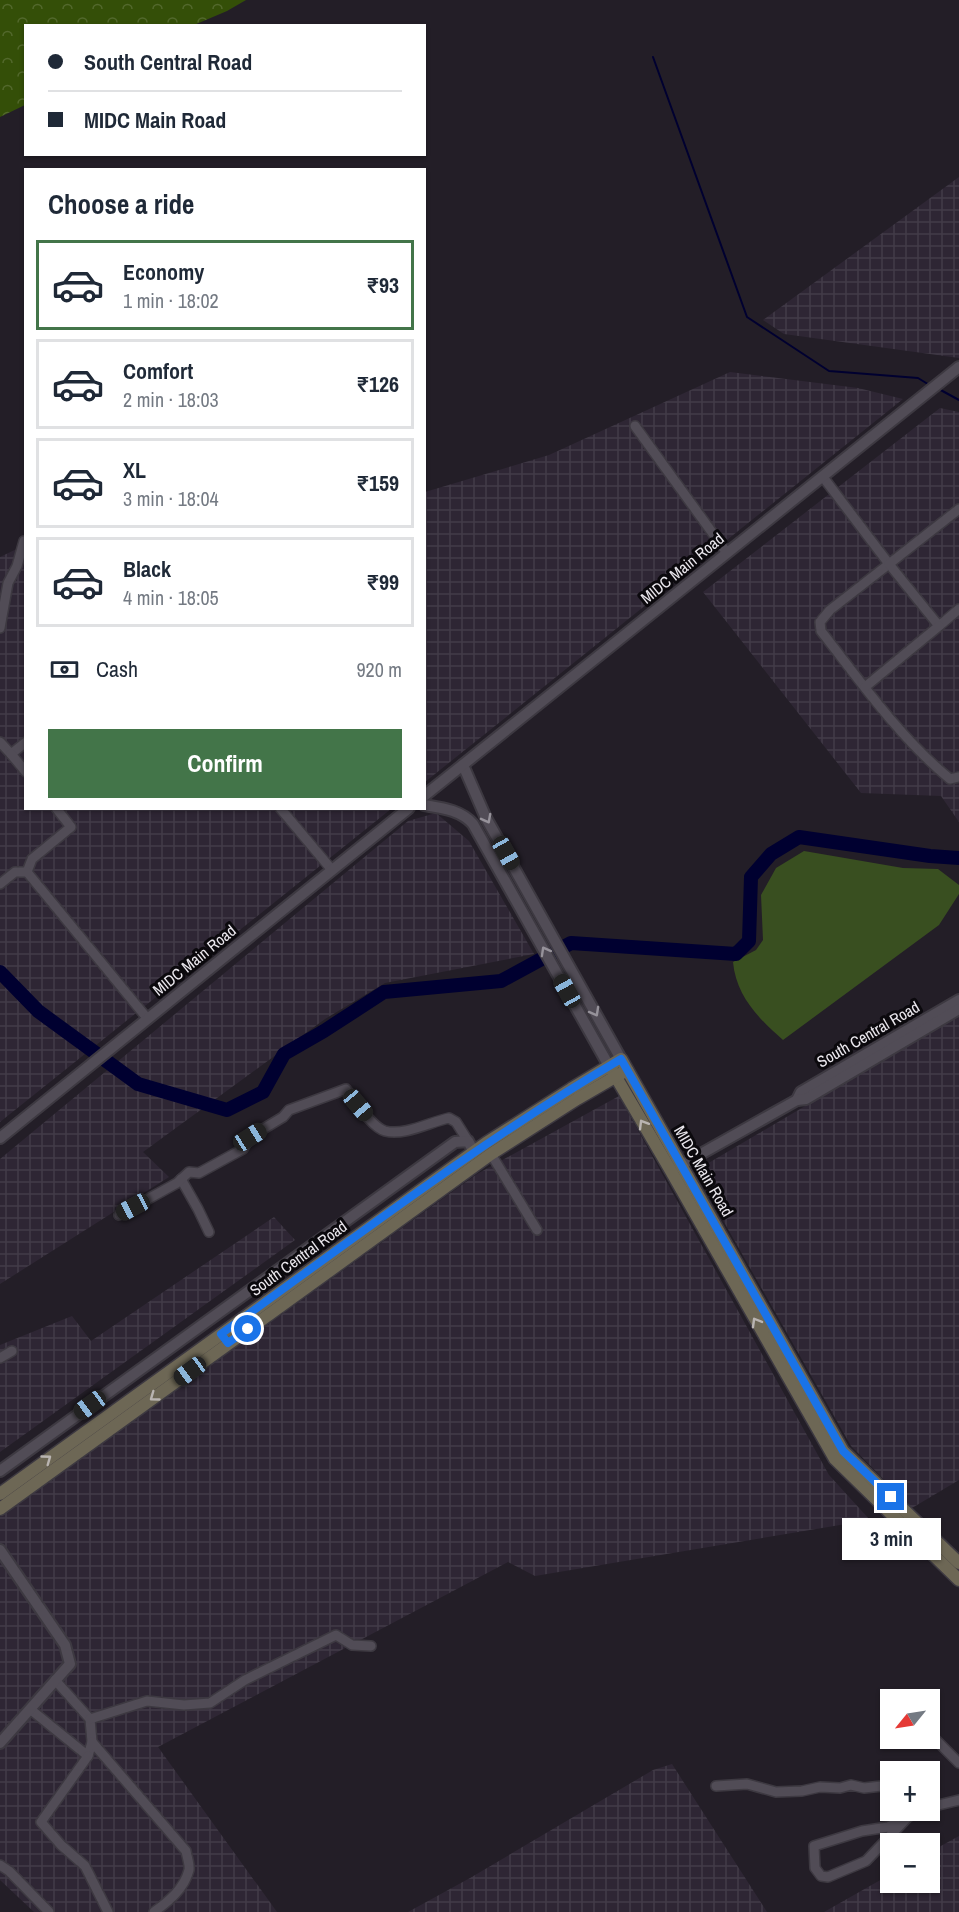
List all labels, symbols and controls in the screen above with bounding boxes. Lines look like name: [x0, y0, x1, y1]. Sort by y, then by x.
text: South Central Road: [84, 47, 252, 77]
text: MIDC Main Road: [84, 105, 226, 135]
text: Choose a ride: [48, 186, 194, 222]
text: Economy: [123, 257, 204, 287]
icon: car: [51, 258, 105, 312]
text: ₹93: [366, 270, 399, 300]
text: 1 min · 18:02: [123, 287, 219, 314]
text: Comfort: [123, 356, 193, 386]
icon: car: [51, 357, 105, 411]
text: ₹126: [356, 369, 399, 399]
text: 2 min · 18:03: [123, 386, 219, 413]
text: XL: [123, 455, 146, 485]
icon: car: [51, 456, 105, 510]
text: ₹159: [356, 468, 399, 498]
text: 3 min · 18:04: [123, 485, 219, 512]
street label: MIDC Main Road: [636, 528, 728, 608]
text: Black: [123, 554, 171, 584]
icon: car: [51, 555, 105, 609]
text: ₹99: [366, 567, 399, 597]
text: 4 min · 18:05: [123, 584, 219, 611]
icon: cash: [48, 653, 81, 686]
text: Cash: [96, 654, 138, 684]
text: 920 m: [356, 656, 402, 683]
button: Confirm: [48, 729, 402, 798]
one-way arrow: [479, 812, 491, 823]
car: [489, 833, 523, 873]
street label: MIDC Main Road: [148, 920, 240, 1000]
one-way arrow: [540, 947, 552, 957]
car: [550, 971, 584, 1011]
street label: South Central Road: [813, 996, 923, 1072]
one-way arrow: [588, 1006, 599, 1016]
car: [340, 1085, 376, 1125]
car: [230, 1120, 270, 1154]
one-way arrow: [639, 1120, 651, 1130]
street label: MIDC Main Road: [669, 1122, 739, 1220]
car: [113, 1191, 153, 1223]
street label: South Central Road: [245, 1215, 351, 1301]
route start: [234, 1315, 261, 1342]
one-way arrow: [752, 1318, 763, 1328]
car: [170, 1353, 210, 1389]
car: [70, 1387, 110, 1423]
one-way arrow: [149, 1390, 160, 1401]
one-way arrow: [41, 1456, 52, 1467]
route end: [877, 1483, 904, 1510]
callout: 3 min: [842, 1518, 940, 1560]
text: 3 min: [870, 1525, 913, 1552]
north arrow: [880, 1689, 940, 1749]
map controls: [880, 1689, 940, 1893]
button: +: [880, 1761, 940, 1821]
button: −: [880, 1833, 940, 1893]

